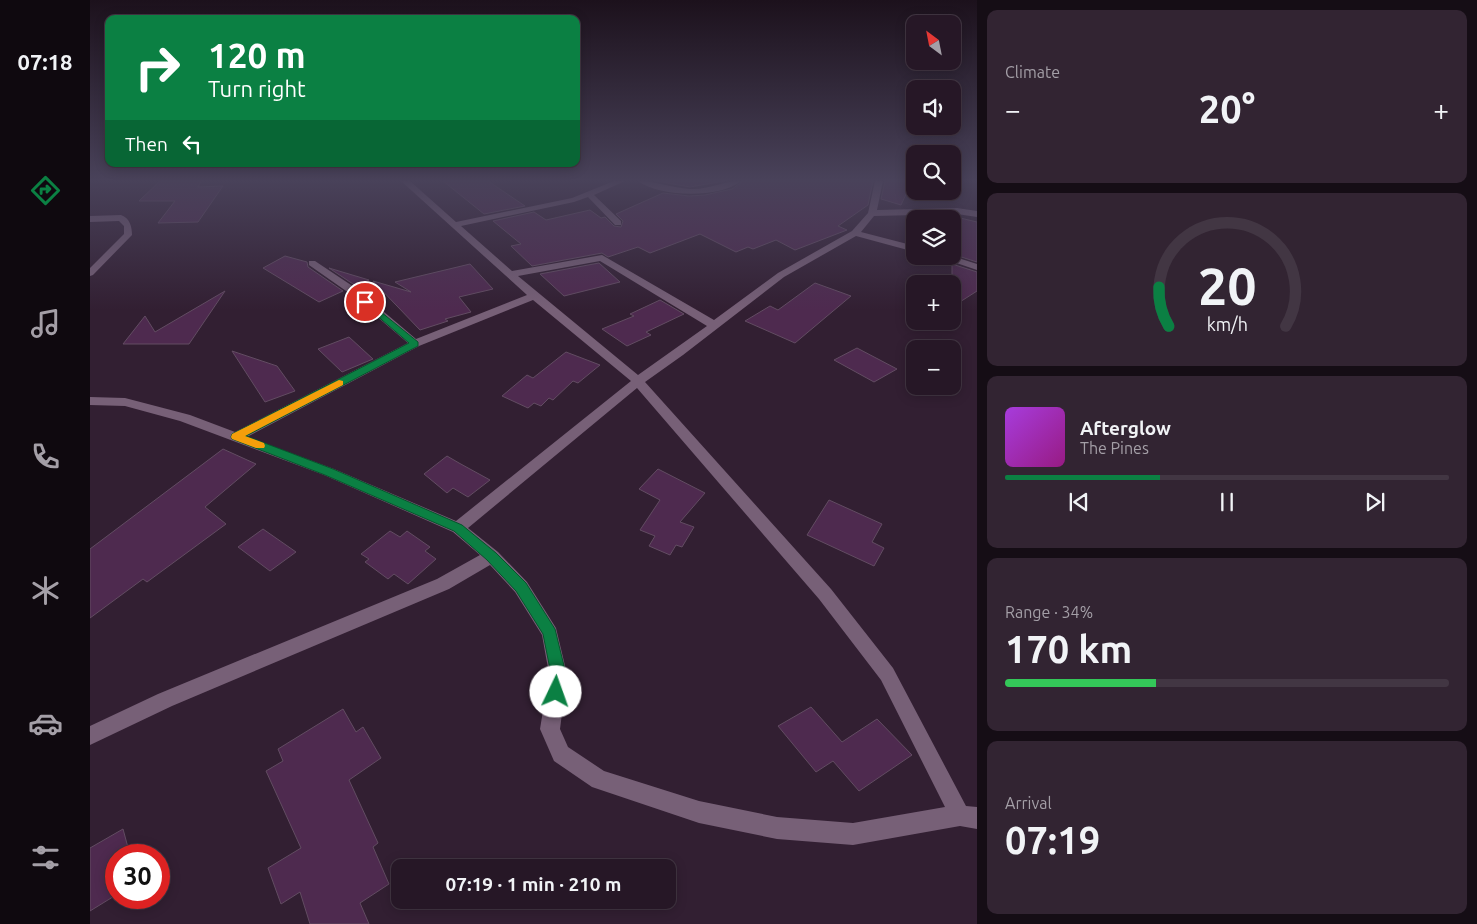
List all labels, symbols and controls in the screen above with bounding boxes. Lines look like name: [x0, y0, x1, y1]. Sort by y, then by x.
north arrow: [906, 15, 961, 70]
map controls: [906, 15, 961, 395]
icon: right: [125, 35, 190, 100]
text: 120 m: [208, 35, 306, 75]
text: 07:18: [17, 49, 73, 74]
text: Climate: [1005, 63, 1060, 81]
text: Turn right: [208, 76, 306, 101]
button: sound: [906, 80, 961, 135]
text: 20°: [1199, 88, 1255, 130]
text: −: [1005, 94, 1021, 125]
text: +: [1433, 94, 1449, 125]
icon: left: [178, 130, 206, 158]
text: Then: [125, 133, 168, 155]
button: search: [906, 145, 961, 200]
icon: directions: [28, 173, 63, 208]
button: layers: [906, 210, 961, 265]
text: 20: [1198, 257, 1256, 315]
button: +: [906, 275, 961, 330]
pin: [344, 281, 386, 323]
icon: arrive: [351, 288, 379, 316]
icon: music: [28, 306, 63, 341]
text: km/h: [1206, 314, 1248, 334]
button: −: [906, 340, 961, 395]
text: Afterglow: [1080, 417, 1171, 439]
icon: phone: [28, 439, 63, 474]
text: The Pines: [1080, 439, 1149, 457]
icon: previous: [1065, 488, 1093, 516]
icon: pause: [1213, 488, 1241, 516]
icon: next: [1361, 488, 1389, 516]
icon: climate: [28, 573, 63, 608]
text: Range · 34%: [1005, 603, 1093, 621]
text: 170 km: [1005, 628, 1132, 670]
position arrow: [529, 665, 581, 717]
icon: car: [28, 706, 63, 741]
text: Arrival: [1005, 794, 1052, 812]
text: 07:19: [1005, 819, 1100, 861]
icon: filters: [28, 840, 63, 875]
speed limit sign: 30: [105, 844, 170, 909]
text: 07:19 · 1 min · 210 m: [446, 873, 621, 895]

